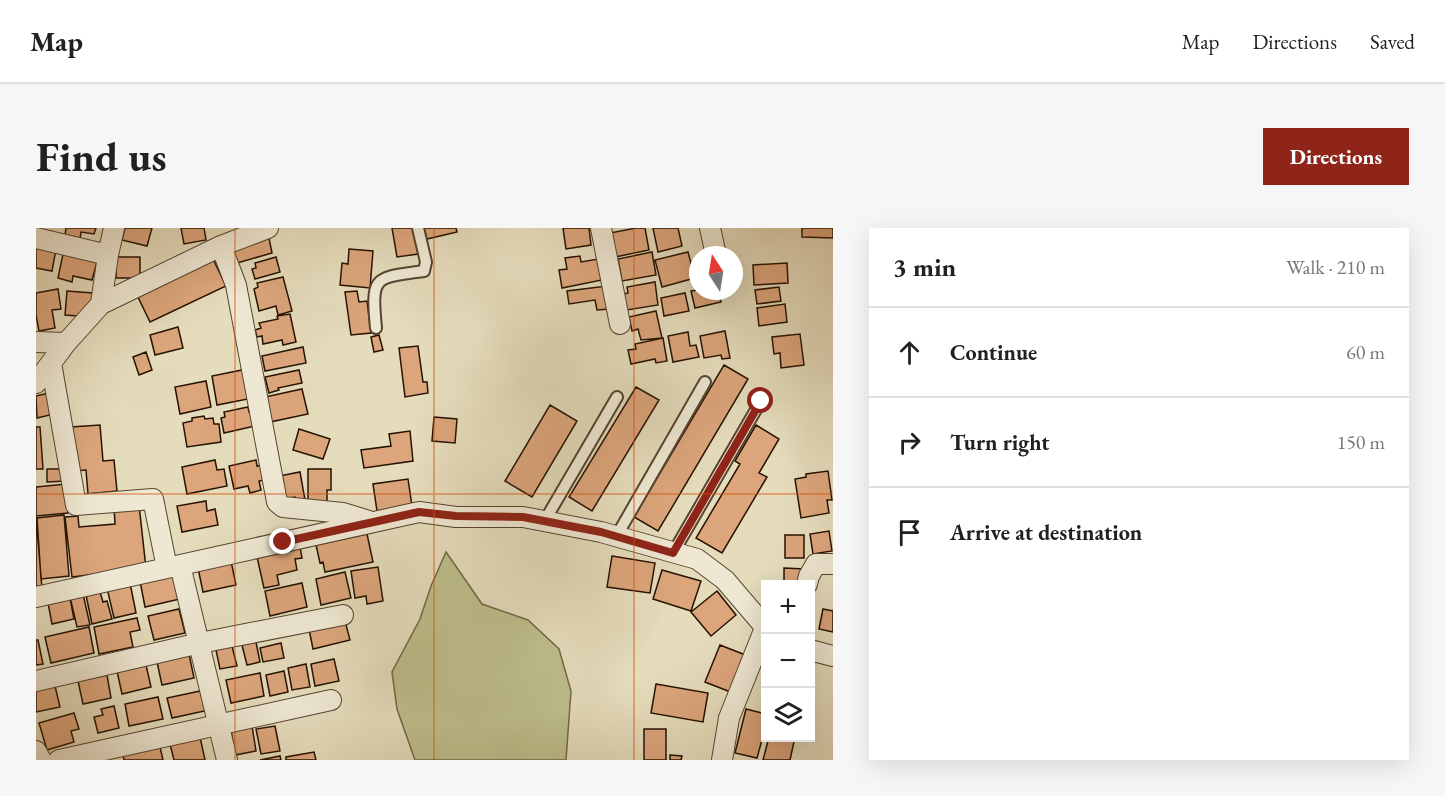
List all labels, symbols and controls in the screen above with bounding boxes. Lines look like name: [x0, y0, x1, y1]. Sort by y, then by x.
text: Map: [30, 23, 83, 59]
text: Map: [1182, 28, 1219, 55]
text: Directions: [1252, 28, 1337, 55]
text: Saved: [1370, 28, 1415, 55]
button: Directions: [1263, 128, 1409, 185]
text: Find us: [36, 129, 167, 184]
north arrow: [689, 246, 743, 300]
text: 3 min: [893, 250, 956, 284]
text: Walk · 210 m: [1286, 254, 1385, 280]
icon: ahead: [893, 336, 926, 369]
text: Continue: [950, 338, 1037, 367]
text: 60 m: [1346, 339, 1385, 365]
route start: [747, 387, 773, 413]
icon: right: [893, 426, 926, 459]
text: Turn right: [950, 428, 1049, 457]
text: 150 m: [1337, 429, 1385, 455]
icon: arrive: [893, 516, 926, 549]
text: Arrive at destination: [950, 518, 1142, 547]
route end: [269, 528, 295, 554]
map controls: [761, 580, 815, 742]
button: +: [761, 580, 815, 634]
button: −: [761, 634, 815, 688]
button: layers: [761, 688, 815, 742]

